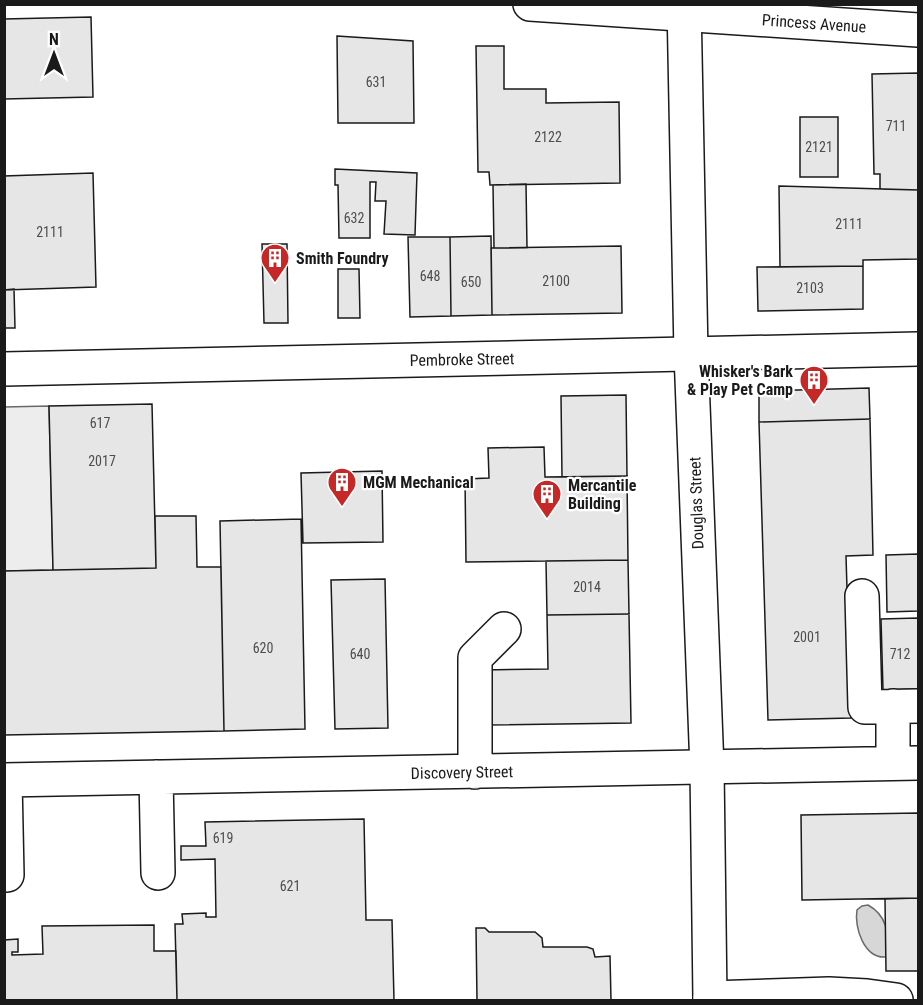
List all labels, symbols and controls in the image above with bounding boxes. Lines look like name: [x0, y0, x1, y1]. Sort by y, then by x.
street label: Princess Avenue: [761, 10, 867, 37]
north arrow: [24, 24, 84, 84]
text: N: [49, 30, 59, 49]
house number: 631: [366, 74, 386, 90]
house number: 711: [886, 118, 906, 134]
house number: 2122: [534, 129, 562, 145]
house number: 2121: [805, 139, 833, 155]
house number: 632: [344, 210, 364, 226]
house number: 2111: [835, 216, 863, 232]
house number: 2111: [36, 224, 64, 240]
building icon: Smith Foundry: [259, 242, 291, 284]
place label: Smith Foundry: [296, 249, 389, 268]
house number: 648: [420, 268, 440, 284]
house number: 2100: [542, 273, 570, 289]
house number: 650: [461, 274, 481, 290]
house number: 2103: [796, 280, 824, 296]
street label: Pembroke Street: [410, 349, 515, 370]
place label: Whisker's Bark & Play Pet Camp: [687, 362, 793, 399]
building icon: Whisker's Bark & Play Pet Camp: [798, 364, 830, 406]
house number: 617: [90, 415, 110, 431]
house number: 2017: [88, 453, 116, 469]
street label: Douglas Street: [685, 456, 708, 550]
building icon: MGM Mechanical: [326, 466, 358, 508]
place label: MGM Mechanical: [363, 473, 474, 492]
place label: Mercantile Building: [568, 476, 637, 513]
building icon: Mercantile Building: [531, 478, 563, 520]
house number: 2014: [573, 579, 601, 595]
house number: 2001: [793, 629, 821, 645]
house number: 620: [253, 640, 273, 656]
house number: 640: [350, 646, 370, 662]
house number: 712: [890, 646, 910, 662]
street label: Discovery Street: [411, 762, 514, 783]
house number: 619: [213, 830, 233, 846]
house number: 621: [280, 878, 300, 894]

